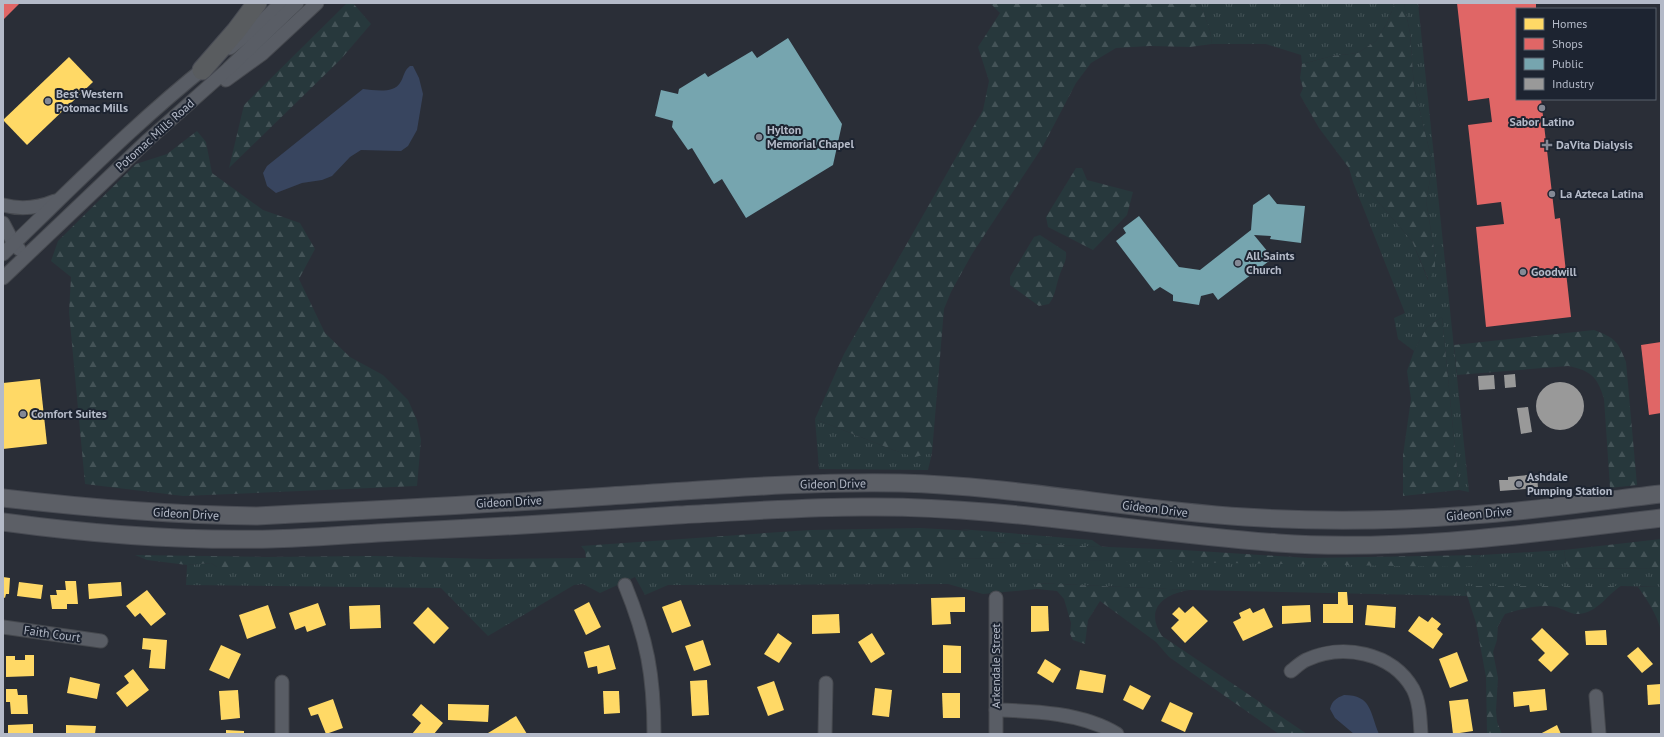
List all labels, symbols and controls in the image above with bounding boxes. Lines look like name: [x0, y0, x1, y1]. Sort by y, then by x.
legend: [1516, 8, 1656, 100]
text: Homes: [1552, 16, 1587, 31]
text: Shops: [1552, 36, 1583, 51]
text: Public: [1552, 56, 1584, 71]
text: Industry: [1552, 76, 1594, 91]
place label: Best Western Potomac Mills: [56, 86, 128, 115]
street label: Potomac Mills Road: [112, 95, 197, 174]
marker: Best Western Potomac Mills: [43, 96, 53, 106]
marker: Sabor Latino: [1537, 103, 1547, 113]
place label: Sabor Latino: [1510, 114, 1575, 129]
place label: Hylton Memorial Chapel: [767, 122, 854, 151]
marker: Hylton Memorial Chapel: [754, 132, 764, 142]
place label: DaVita Dialysis: [1556, 137, 1633, 152]
marker: DaVita Dialysis: [1541, 139, 1553, 151]
place label: La Azteca Latina: [1560, 186, 1644, 201]
marker: La Azteca Latina: [1547, 189, 1557, 199]
place label: All Saints Church: [1246, 248, 1295, 277]
marker: All Saints Church: [1233, 258, 1243, 268]
place label: Goodwill: [1531, 264, 1577, 279]
marker: Goodwill: [1518, 267, 1528, 277]
place label: Comfort Suites: [31, 406, 107, 421]
marker: Comfort Suites: [18, 409, 28, 419]
place label: Ashdale Pumping Station: [1527, 469, 1612, 498]
street label: Gideon Drive: [800, 475, 866, 492]
marker: Ashdale Pumping Station: [1514, 479, 1524, 489]
street label: Gideon Drive: [476, 492, 542, 511]
street label: Gideon Drive: [1121, 497, 1189, 520]
street label: Gideon Drive: [1445, 503, 1513, 524]
street label: Gideon Drive: [153, 504, 219, 523]
street label: Faith Court: [23, 622, 81, 645]
street label: Arkendale Street: [988, 623, 1003, 709]

